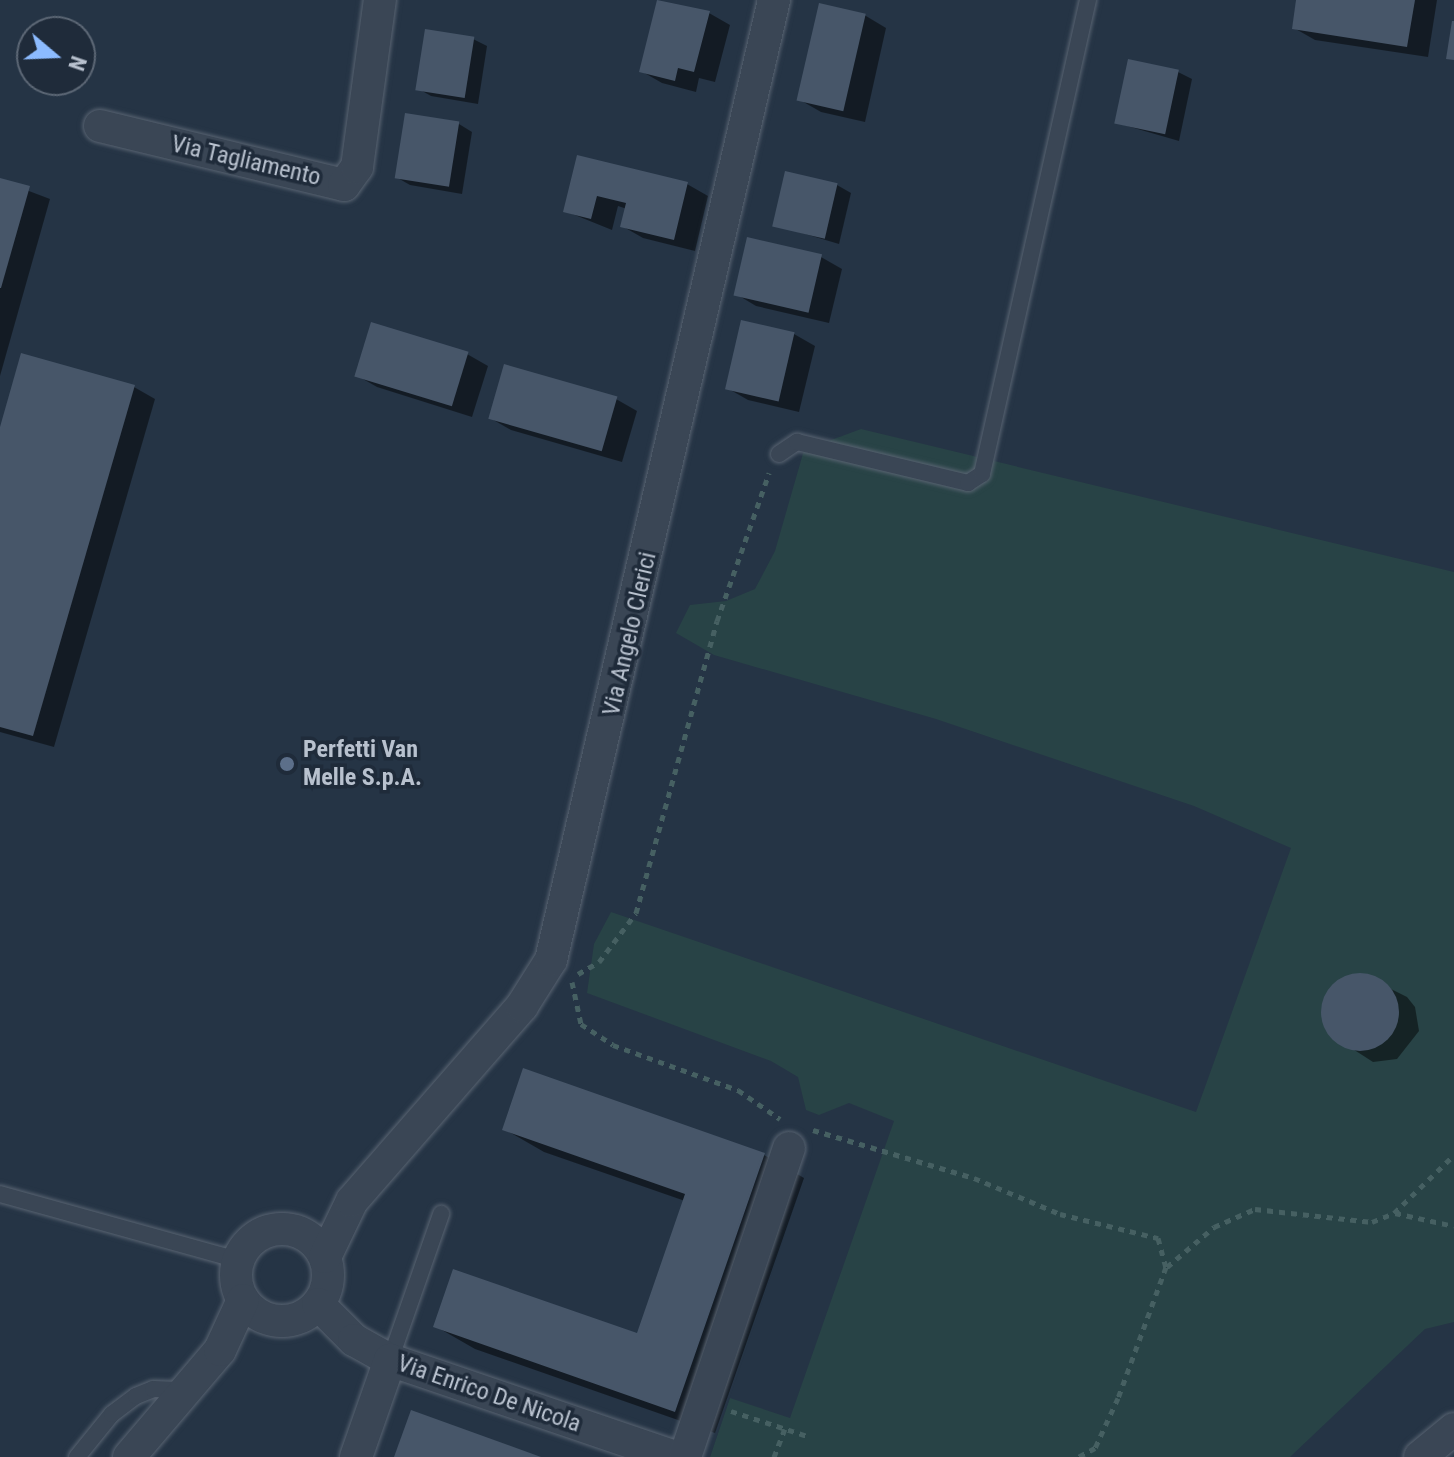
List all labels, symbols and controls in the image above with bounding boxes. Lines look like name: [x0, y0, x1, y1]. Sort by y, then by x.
north arrow: [16, 16, 96, 96]
text: N: [63, 53, 91, 74]
street label: Via Tagliamento: [168, 130, 324, 192]
street label: Via Angelo Clerici: [597, 549, 663, 719]
place label: Perfetti Van Melle S.p.A.: [303, 736, 422, 792]
marker: Perfetti Van Melle S.p.A.: [278, 755, 296, 773]
street label: Via Enrico De Nicola: [394, 1349, 584, 1439]

